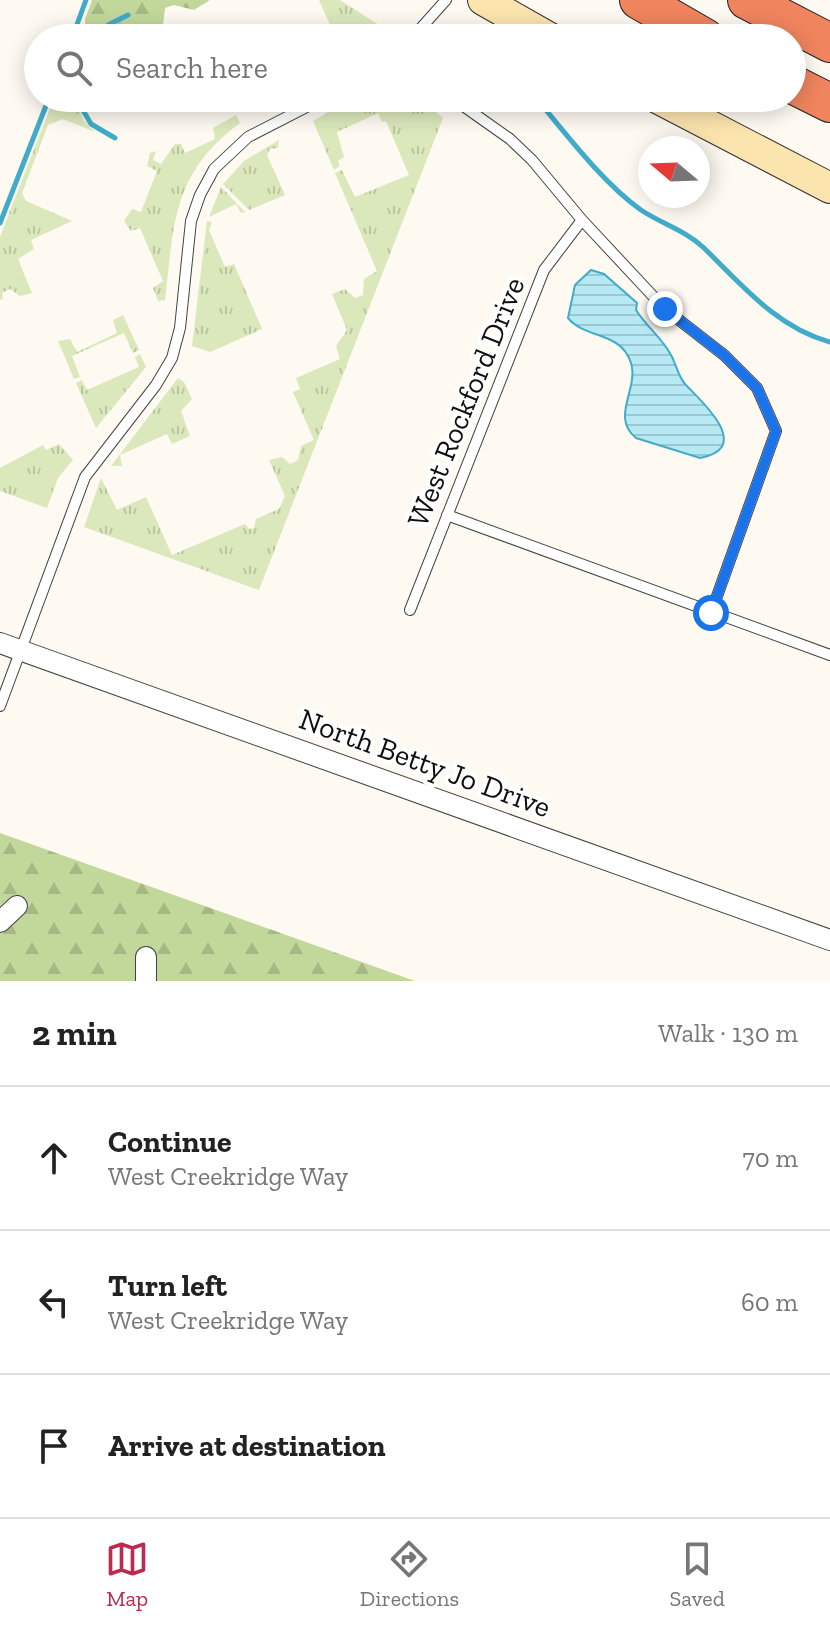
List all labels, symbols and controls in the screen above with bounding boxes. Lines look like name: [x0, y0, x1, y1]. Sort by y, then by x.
search box: [24, 24, 806, 112]
icon: search: [52, 46, 96, 90]
text: Search here: [116, 50, 268, 86]
north arrow: [638, 136, 710, 208]
street label: West Rockford Drive: [399, 272, 533, 532]
route end: [647, 291, 683, 327]
route start: [693, 595, 729, 631]
street label: North Betty Jo Drive: [294, 701, 556, 825]
text: 2 min: [32, 1013, 117, 1054]
text: Walk · 130 m: [658, 1017, 798, 1049]
text: Continue: [108, 1124, 232, 1160]
icon: ahead: [32, 1136, 76, 1180]
text: 70 m: [742, 1142, 798, 1174]
text: West Creekridge Way: [108, 1160, 348, 1192]
text: Turn left: [108, 1268, 227, 1304]
icon: left: [32, 1280, 76, 1324]
text: 60 m: [741, 1286, 798, 1318]
text: West Creekridge Way: [108, 1304, 348, 1336]
icon: arrive: [32, 1424, 76, 1468]
text: Arrive at destination: [108, 1428, 385, 1464]
tab: Map: [105, 1537, 149, 1612]
tab: Directions: [360, 1537, 459, 1612]
tab: Saved: [670, 1537, 725, 1612]

